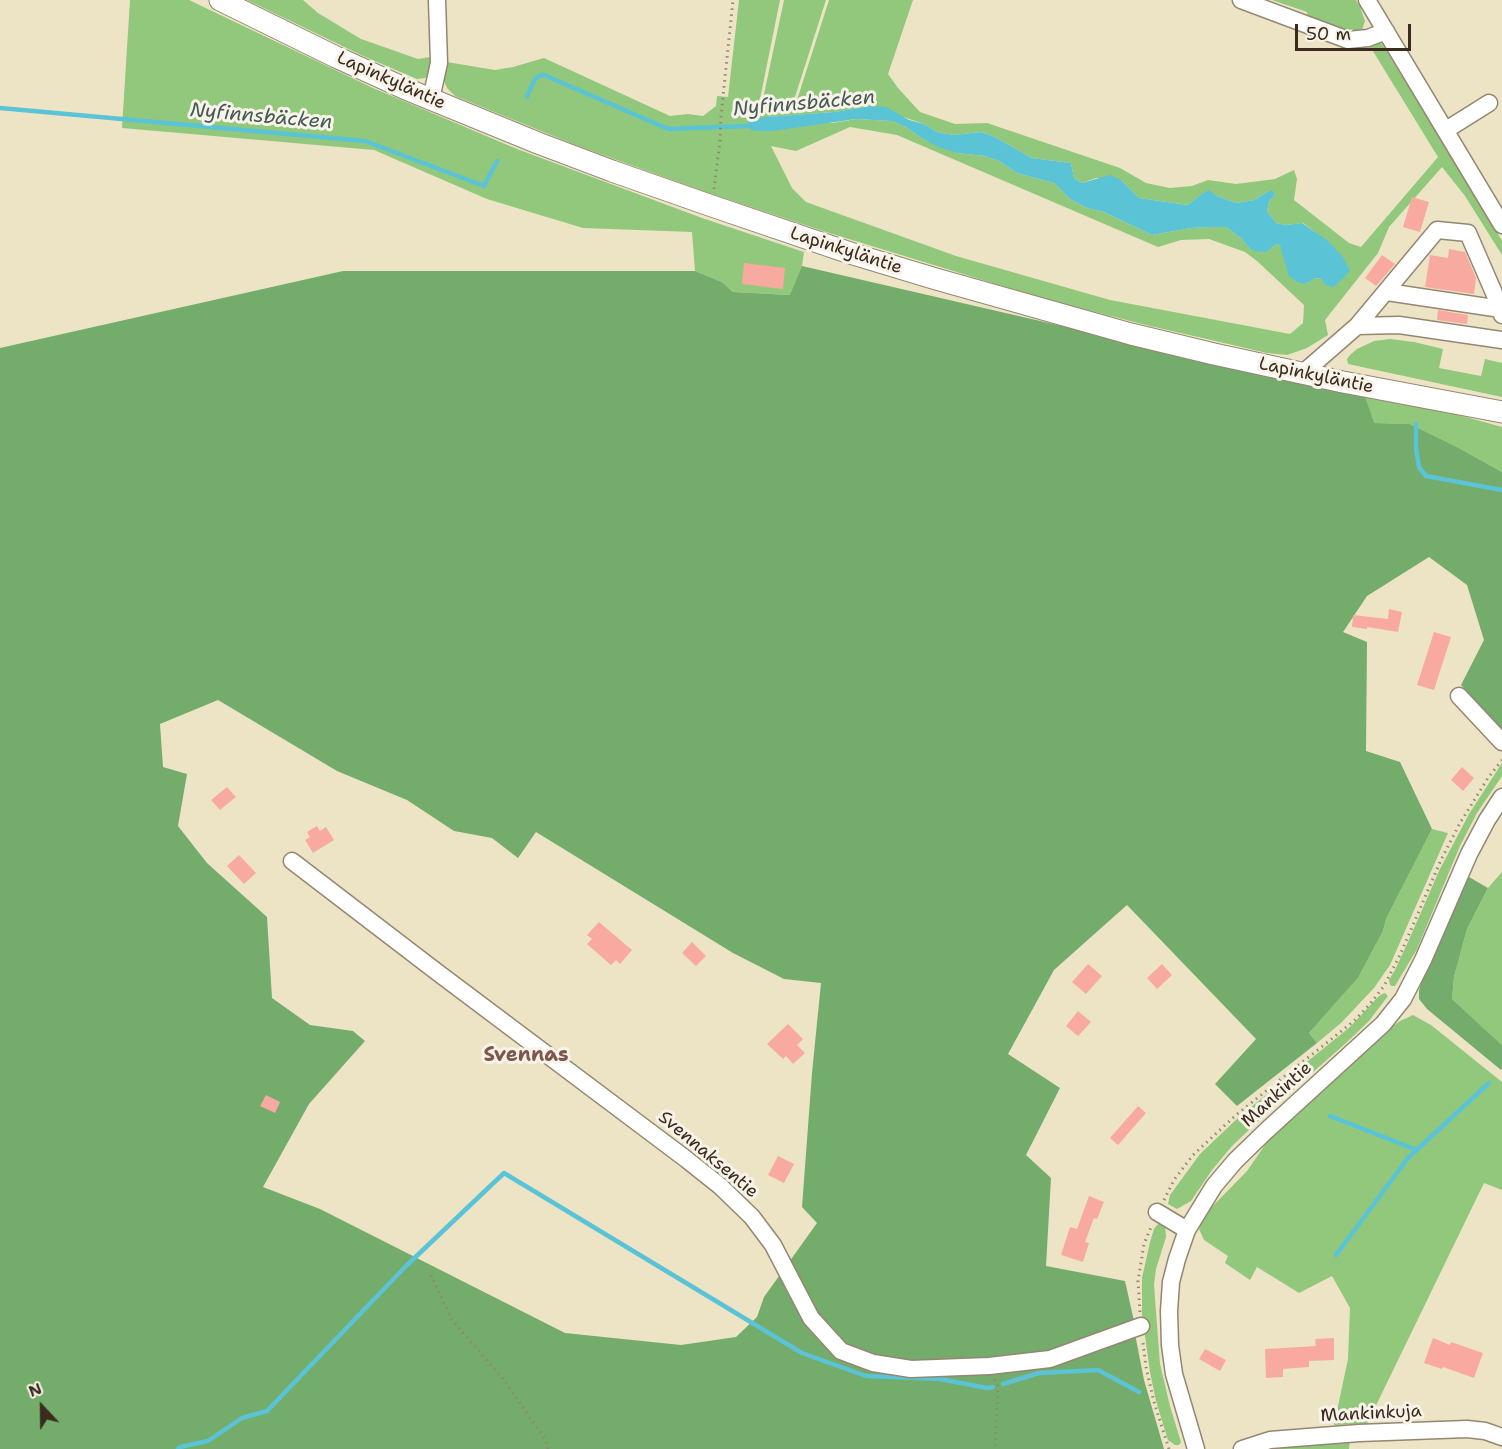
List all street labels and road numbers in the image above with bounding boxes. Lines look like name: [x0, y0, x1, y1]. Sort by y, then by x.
street label: Lapinkyläntie: [333, 47, 449, 115]
street label: Lapinkyläntie: [787, 223, 905, 279]
street label: Lapinkyläntie: [1257, 353, 1375, 399]
street label: Mankintie: [1237, 1058, 1317, 1132]
street label: Svennaksentie: [654, 1107, 762, 1203]
street label: Mankinkuja: [1320, 1401, 1422, 1427]

